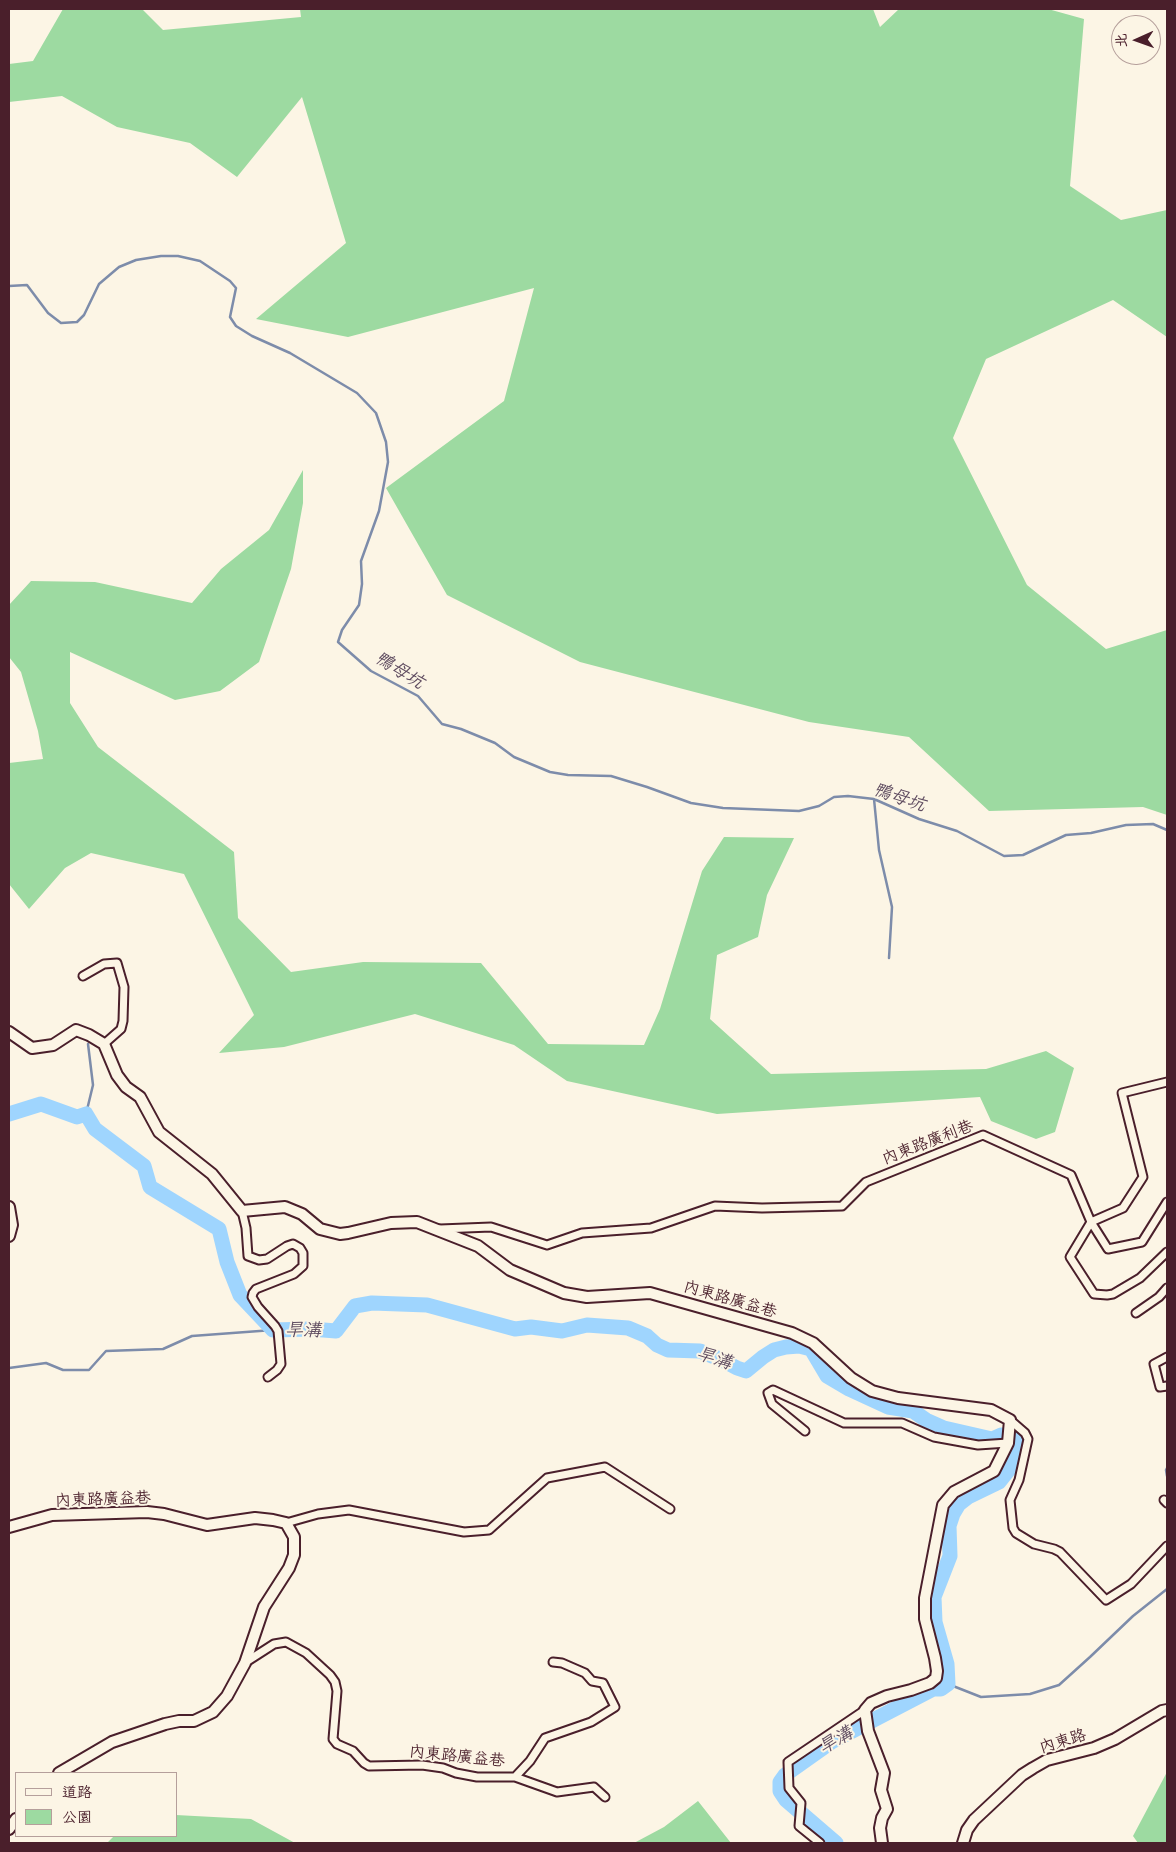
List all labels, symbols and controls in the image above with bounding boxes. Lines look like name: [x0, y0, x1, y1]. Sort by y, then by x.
north arrow: [1111, 15, 1161, 65]
text: 北: [1113, 33, 1130, 48]
water label: 鴨母坑: [370, 648, 428, 694]
water label: 鴨母坑: [870, 779, 928, 817]
street label: 內東路廣利巷: [880, 1117, 976, 1169]
street label: 內東路廣益巷: [681, 1278, 779, 1322]
water label: 旱溝: [285, 1320, 321, 1342]
water label: 旱溝: [694, 1343, 734, 1375]
street label: 內東路廣益巷: [55, 1489, 151, 1511]
water label: 旱溝: [815, 1723, 857, 1759]
street label: 內東路: [1037, 1726, 1089, 1758]
street label: 內東路廣益巷: [408, 1742, 506, 1772]
legend: [15, 1772, 178, 1837]
text: 道路: [62, 1783, 92, 1802]
text: 公園: [62, 1808, 92, 1827]

